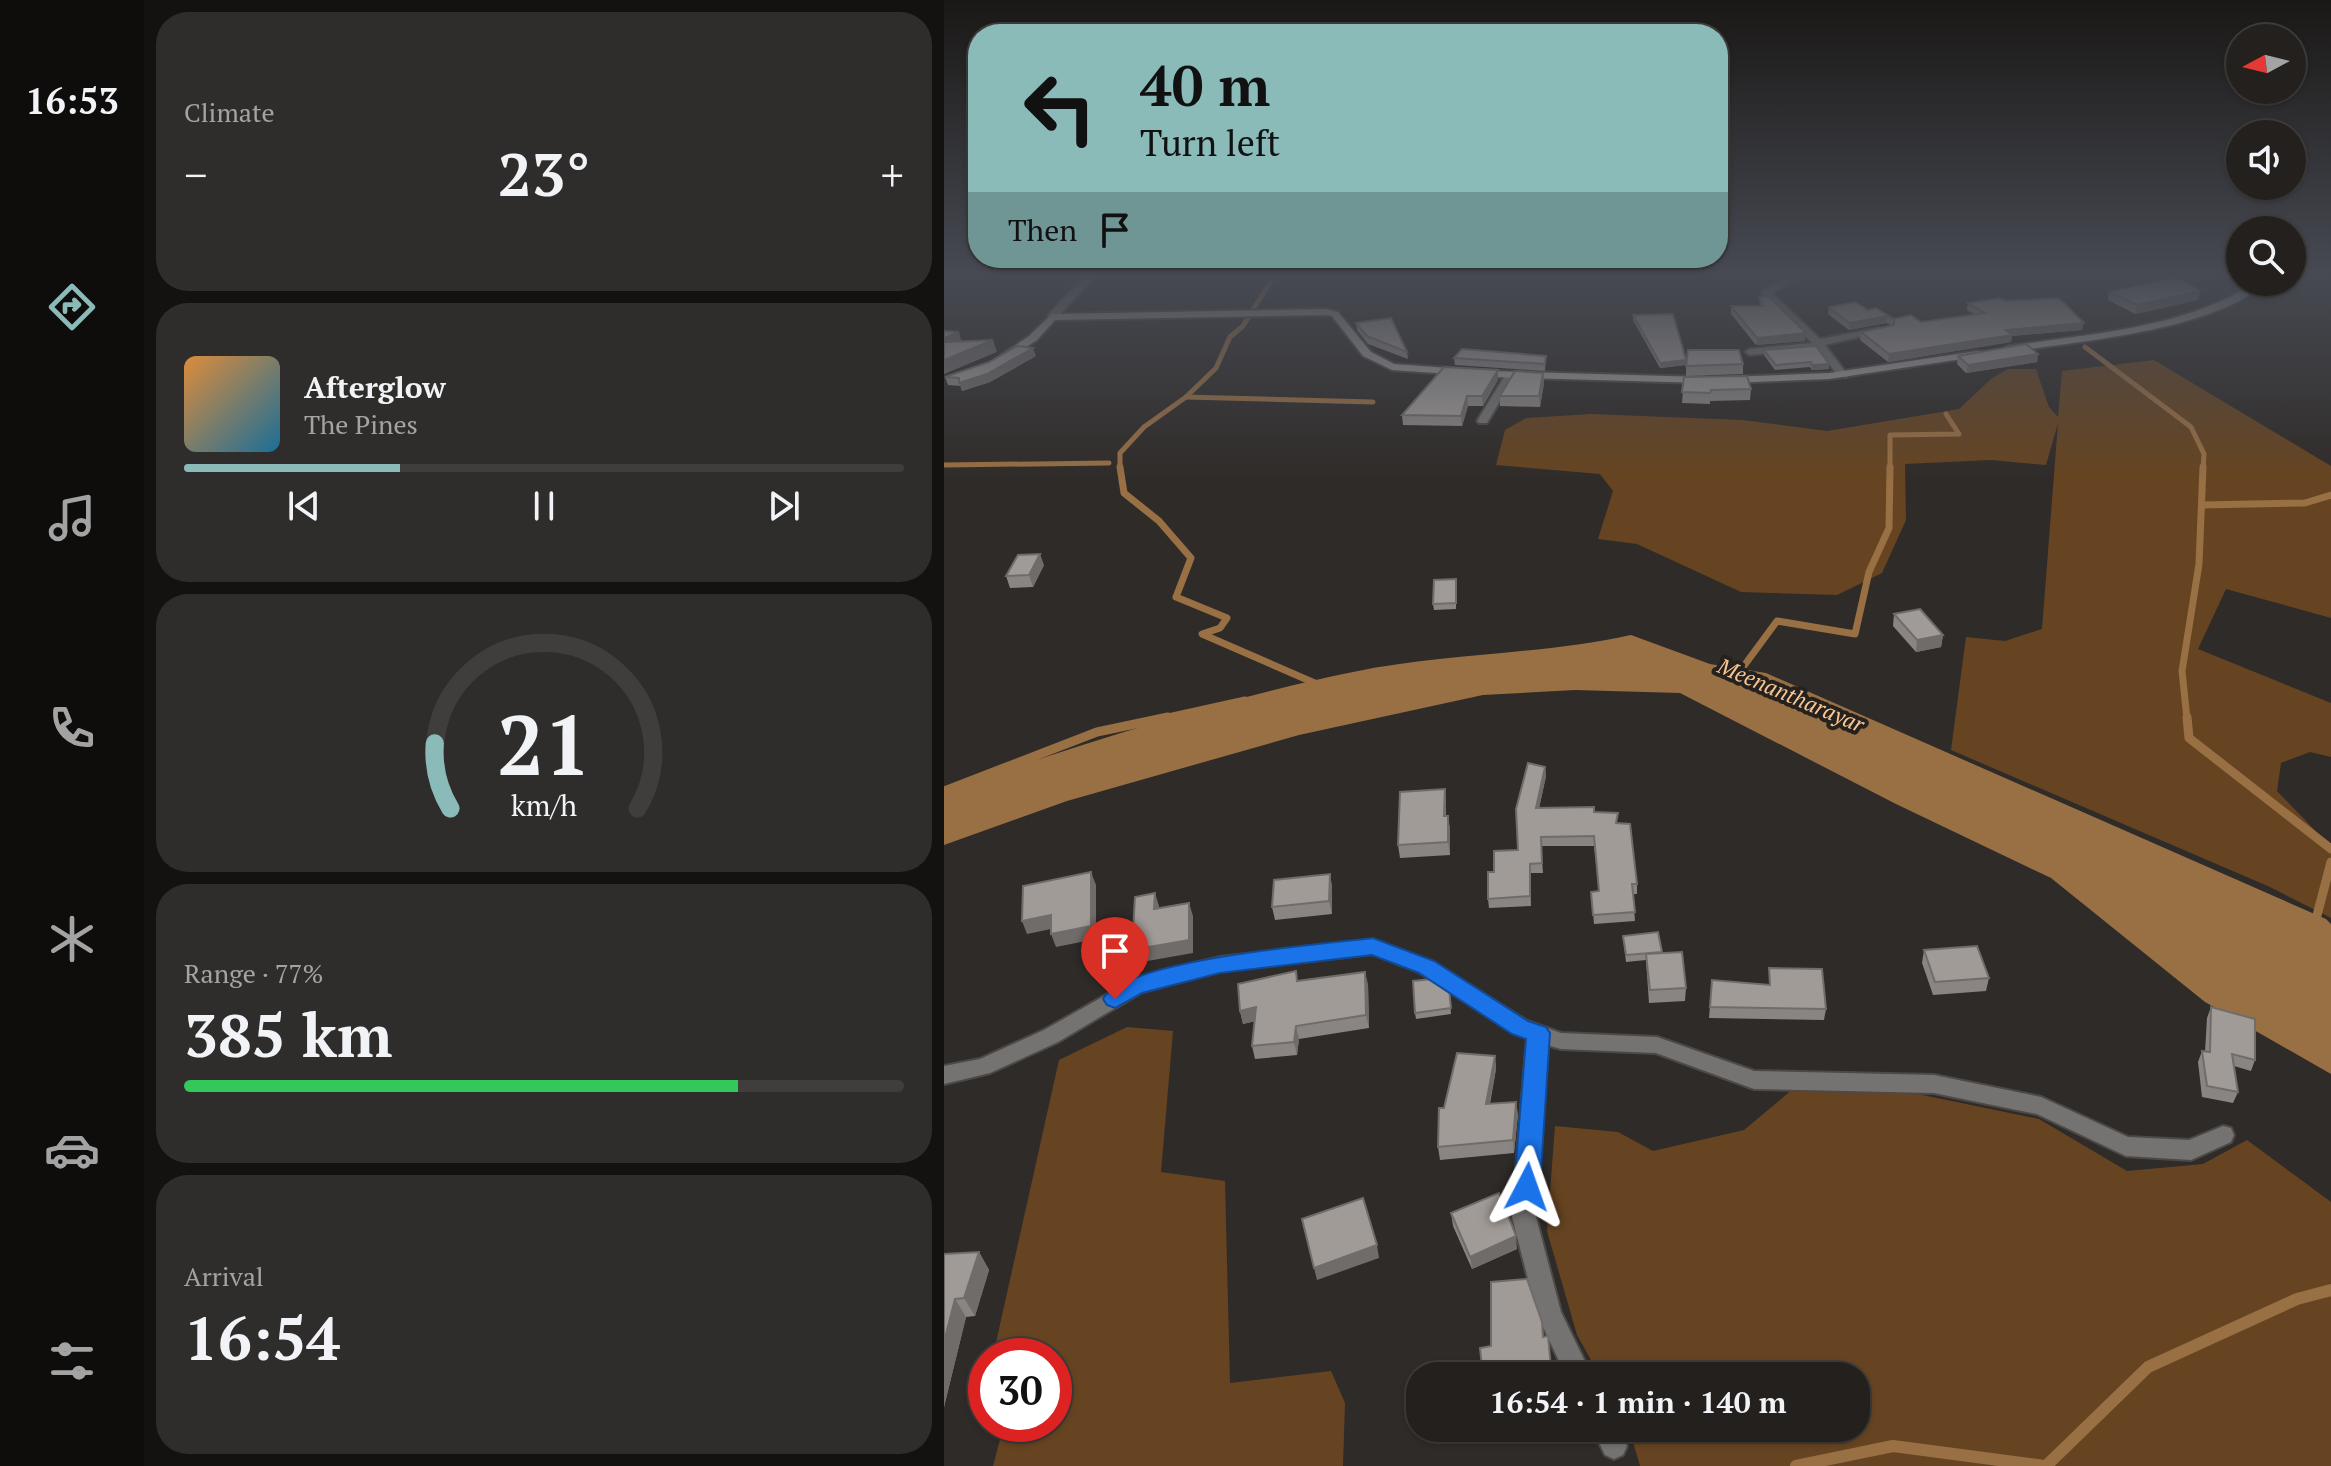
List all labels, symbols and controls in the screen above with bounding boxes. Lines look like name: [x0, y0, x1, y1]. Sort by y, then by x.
north arrow: [2226, 24, 2306, 104]
map controls: [2226, 24, 2306, 296]
text: 40 m: [1140, 48, 1270, 122]
icon: left: [1008, 56, 1112, 160]
text: 16:53: [25, 77, 119, 124]
text: Climate: [184, 95, 275, 129]
text: Turn left: [1140, 119, 1280, 166]
button: sound: [2226, 120, 2306, 200]
text: 23°: [498, 134, 590, 213]
text: −: [184, 145, 207, 204]
text: +: [881, 145, 904, 204]
icon: arrive: [1093, 208, 1137, 252]
text: Then: [1008, 210, 1077, 250]
button: search: [2226, 216, 2306, 296]
icon: directions: [44, 279, 100, 335]
text: Afterglow: [304, 367, 446, 407]
text: The Pines: [304, 407, 418, 441]
icon: previous: [282, 484, 326, 528]
icon: pause: [522, 484, 566, 528]
icon: next: [762, 484, 806, 528]
icon: music: [44, 490, 100, 546]
water label: Meenantharayar: [1713, 650, 1870, 739]
text: 21: [497, 689, 591, 799]
icon: phone: [44, 700, 100, 756]
text: km/h: [511, 786, 577, 824]
icon: climate: [44, 911, 100, 967]
pin: [1081, 917, 1149, 999]
icon: arrive: [1093, 929, 1137, 973]
text: Range · 77%: [184, 956, 323, 990]
text: 385 km: [184, 995, 392, 1074]
icon: car: [44, 1122, 100, 1178]
position arrow: [1485, 1145, 1569, 1229]
text: Arrival: [184, 1259, 264, 1293]
text: 16:54: [184, 1298, 340, 1377]
icon: filters: [44, 1333, 100, 1389]
speed limit sign: 30: [968, 1338, 1072, 1442]
text: 16:54 · 1 min · 140 m: [1490, 1382, 1786, 1422]

